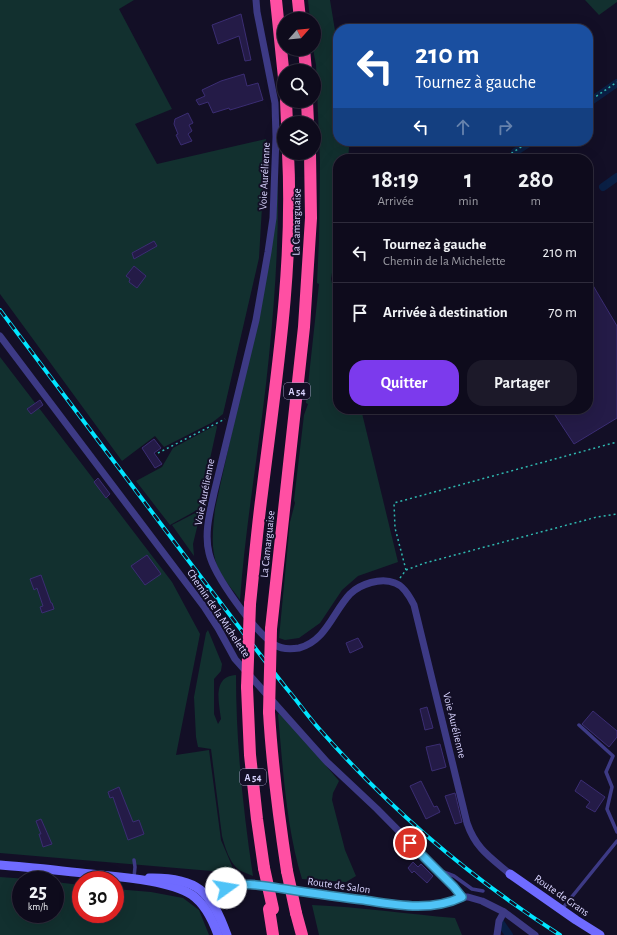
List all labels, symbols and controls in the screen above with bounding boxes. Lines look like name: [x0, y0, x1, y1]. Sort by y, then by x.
north arrow: [277, 12, 321, 56]
map controls: [277, 12, 321, 160]
icon: left: [349, 40, 401, 92]
text: 210 m: [415, 41, 480, 69]
button: search: [277, 64, 321, 108]
text: Tournez à gauche: [415, 74, 536, 92]
button: layers: [277, 116, 321, 160]
icon: left: [410, 116, 432, 138]
icon: ahead: [452, 116, 474, 138]
icon: right: [494, 116, 516, 138]
street label: Voie Aurélienne: [257, 142, 272, 210]
text: 18:19: [372, 168, 419, 192]
text: 1: [464, 168, 473, 192]
text: 280: [518, 168, 554, 192]
street label: La Camarguaise: [290, 188, 303, 256]
text: Arrivée: [377, 195, 414, 208]
text: min: [458, 195, 478, 208]
text: m: [530, 195, 541, 208]
text: Tournez à gauche: [383, 237, 486, 252]
icon: left: [349, 242, 371, 264]
text: 210 m: [543, 245, 577, 260]
text: Chemin de la Michelette: [383, 255, 506, 268]
icon: arrive: [349, 302, 371, 324]
text: Arrivée à destination: [383, 305, 508, 320]
text: 70 m: [548, 305, 577, 320]
button: Quitter: [349, 360, 459, 406]
button: Partager: [467, 360, 577, 406]
road number: A 54: [284, 383, 310, 399]
street label: Voie Aurélienne: [193, 458, 216, 526]
street label: La Camarguaise: [259, 510, 276, 578]
street label: Chemin de la Michelette: [185, 567, 252, 659]
street label: Voie Aurélienne: [441, 691, 468, 759]
road number: A 54: [240, 769, 266, 785]
pin: [393, 826, 427, 860]
icon: arrive: [399, 832, 421, 854]
position arrow: [205, 867, 247, 909]
speed limit sign: 30: [72, 871, 124, 923]
street label: Route de Grans: [532, 873, 591, 918]
street label: Route de Salon: [307, 876, 371, 895]
text: 25: [29, 882, 47, 902]
text: km/h: [28, 902, 48, 912]

